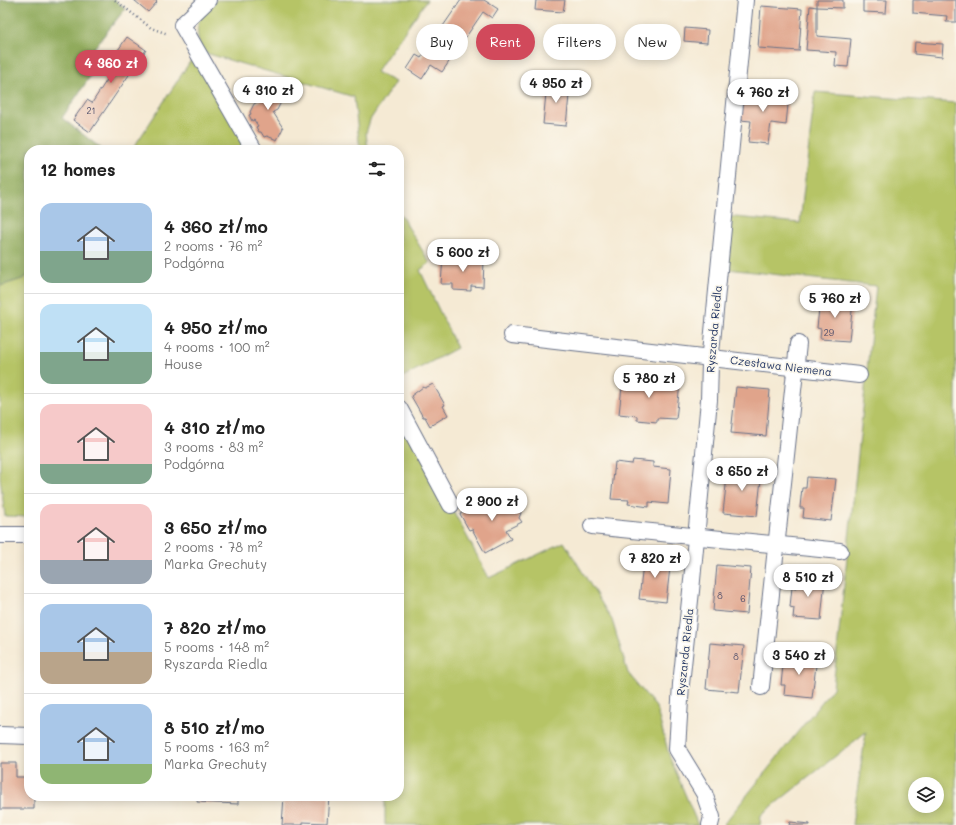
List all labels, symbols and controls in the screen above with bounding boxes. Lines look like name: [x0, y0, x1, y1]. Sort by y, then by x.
chip: Buy: [416, 24, 468, 60]
chip: Rent: [476, 24, 535, 60]
chip: Filters: [543, 24, 616, 60]
chip: New: [624, 24, 681, 60]
pin: 4 360 zł: [70, 50, 152, 84]
text: 4 360 zł: [84, 54, 138, 71]
pin: 4 950 zł: [515, 70, 597, 104]
text: 4 950 zł: [529, 74, 583, 91]
pin: 4 310 zł: [227, 77, 309, 111]
pin: 4 760 zł: [722, 79, 804, 113]
text: 4 310 zł: [242, 81, 294, 98]
text: 4 760 zł: [736, 83, 790, 100]
house number: 21: [86, 105, 96, 116]
text: 12 homes: [40, 158, 116, 180]
icon: filters: [366, 158, 388, 180]
text: 4 360 zł/mo: [164, 215, 268, 237]
icon: home: [72, 219, 120, 267]
text: 2 rooms · 76 m²: [164, 237, 263, 254]
pin: 5 600 zł: [422, 239, 504, 273]
text: 5 600 zł: [436, 243, 490, 260]
text: Podgórna: [164, 254, 225, 271]
street label: Ryszarda Riedla: [702, 284, 725, 373]
pin: 5 760 zł: [794, 285, 876, 319]
text: 5 760 zł: [809, 289, 861, 306]
text: 4 950 zł/mo: [164, 316, 268, 338]
icon: home: [72, 320, 120, 368]
house number: 29: [824, 327, 835, 338]
text: 4 rooms · 100 m²: [164, 338, 270, 355]
street label: Czesława Niemena: [729, 352, 833, 379]
text: House: [164, 355, 202, 372]
pin: 5 780 zł: [608, 365, 690, 399]
text: 5 780 zł: [623, 369, 675, 386]
text: 4 310 zł/mo: [164, 416, 265, 438]
icon: home: [72, 420, 120, 468]
text: 3 rooms · 83 m²: [164, 438, 263, 455]
text: Podgórna: [164, 455, 225, 472]
pin: 3 650 zł: [701, 458, 783, 492]
text: 3 650 zł: [716, 462, 769, 479]
pin: 2 900 zł: [451, 488, 533, 522]
text: 2 900 zł: [465, 492, 519, 509]
text: 3 650 zł/mo: [164, 516, 267, 538]
icon: home: [72, 520, 120, 568]
text: 2 rooms · 78 m²: [164, 538, 263, 555]
pin: 7 820 zł: [614, 545, 696, 579]
text: 7 820 zł: [629, 549, 681, 566]
text: Marka Grechuty: [164, 555, 267, 572]
pin: 8 510 zł: [767, 564, 849, 598]
text: 8 510 zł: [782, 568, 834, 585]
house number: 8: [717, 590, 723, 601]
house number: 6: [740, 593, 746, 604]
street label: Ryszarda Riedla: [672, 607, 697, 696]
text: 7 820 zł/mo: [164, 616, 266, 638]
icon: home: [72, 620, 120, 668]
text: 5 rooms · 148 m²: [164, 638, 269, 655]
pin: 3 540 zł: [758, 642, 840, 676]
text: 3 540 zł: [772, 646, 826, 663]
house number: 8: [733, 651, 739, 662]
text: Ryszarda Riedla: [164, 655, 268, 672]
text: 8 510 zł/mo: [164, 716, 265, 738]
icon: home: [72, 720, 120, 768]
text: 5 rooms · 163 m²: [164, 738, 269, 755]
text: Marka Grechuty: [164, 755, 267, 772]
map controls: [908, 777, 944, 813]
button: layers: [908, 777, 944, 813]

